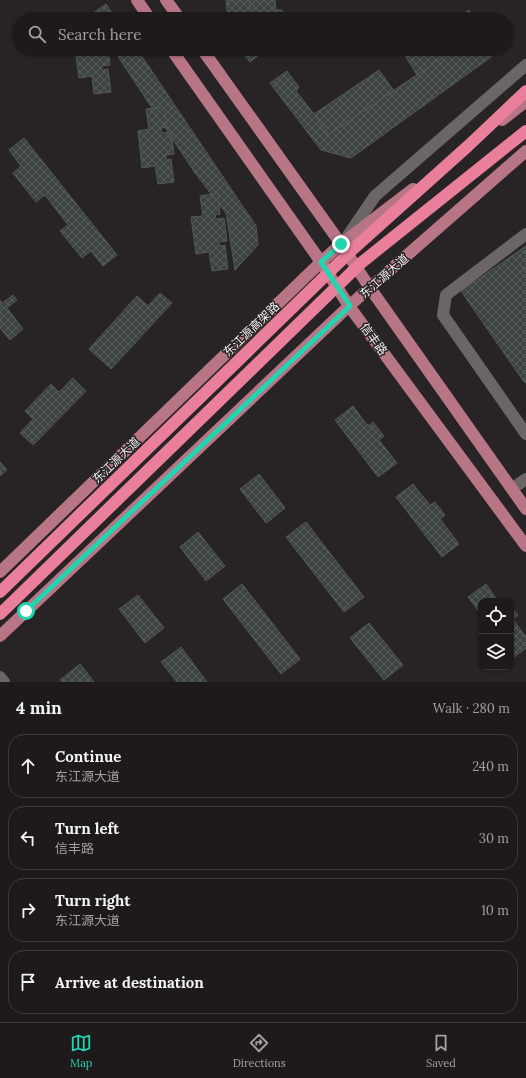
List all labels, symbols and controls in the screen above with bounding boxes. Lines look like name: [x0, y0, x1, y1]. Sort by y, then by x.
search box: [12, 12, 514, 56]
icon: search: [26, 23, 48, 45]
text: Search here: [58, 25, 141, 44]
route end: [332, 235, 350, 253]
street label: 东江源大道: [356, 251, 412, 301]
street label: 东江源高架路: [220, 299, 282, 359]
street label: 信丰路: [357, 320, 391, 358]
street label: 东江源大道: [89, 434, 143, 486]
map controls: [478, 598, 514, 670]
button: locate: [478, 598, 514, 634]
route start: [17, 602, 35, 620]
button: layers: [478, 634, 514, 670]
text: 4 min: [16, 697, 62, 719]
text: Walk · 280 m: [433, 700, 510, 717]
text: Continue: [55, 747, 121, 766]
icon: ahead: [17, 755, 39, 777]
text: 240 m: [472, 758, 509, 775]
text: 东江源大道: [55, 768, 120, 785]
text: Turn left: [55, 819, 119, 838]
icon: left: [17, 827, 39, 849]
text: 30 m: [479, 830, 509, 847]
text: 信丰路: [55, 840, 94, 857]
text: Turn right: [55, 891, 131, 910]
icon: right: [17, 899, 39, 921]
text: 10 m: [481, 902, 509, 919]
text: 东江源大道: [55, 912, 120, 929]
icon: arrive: [17, 971, 39, 993]
text: Arrive at destination: [55, 973, 204, 992]
tab: Map: [70, 1032, 92, 1070]
tab: Directions: [233, 1032, 286, 1070]
tab: Saved: [426, 1032, 456, 1070]

